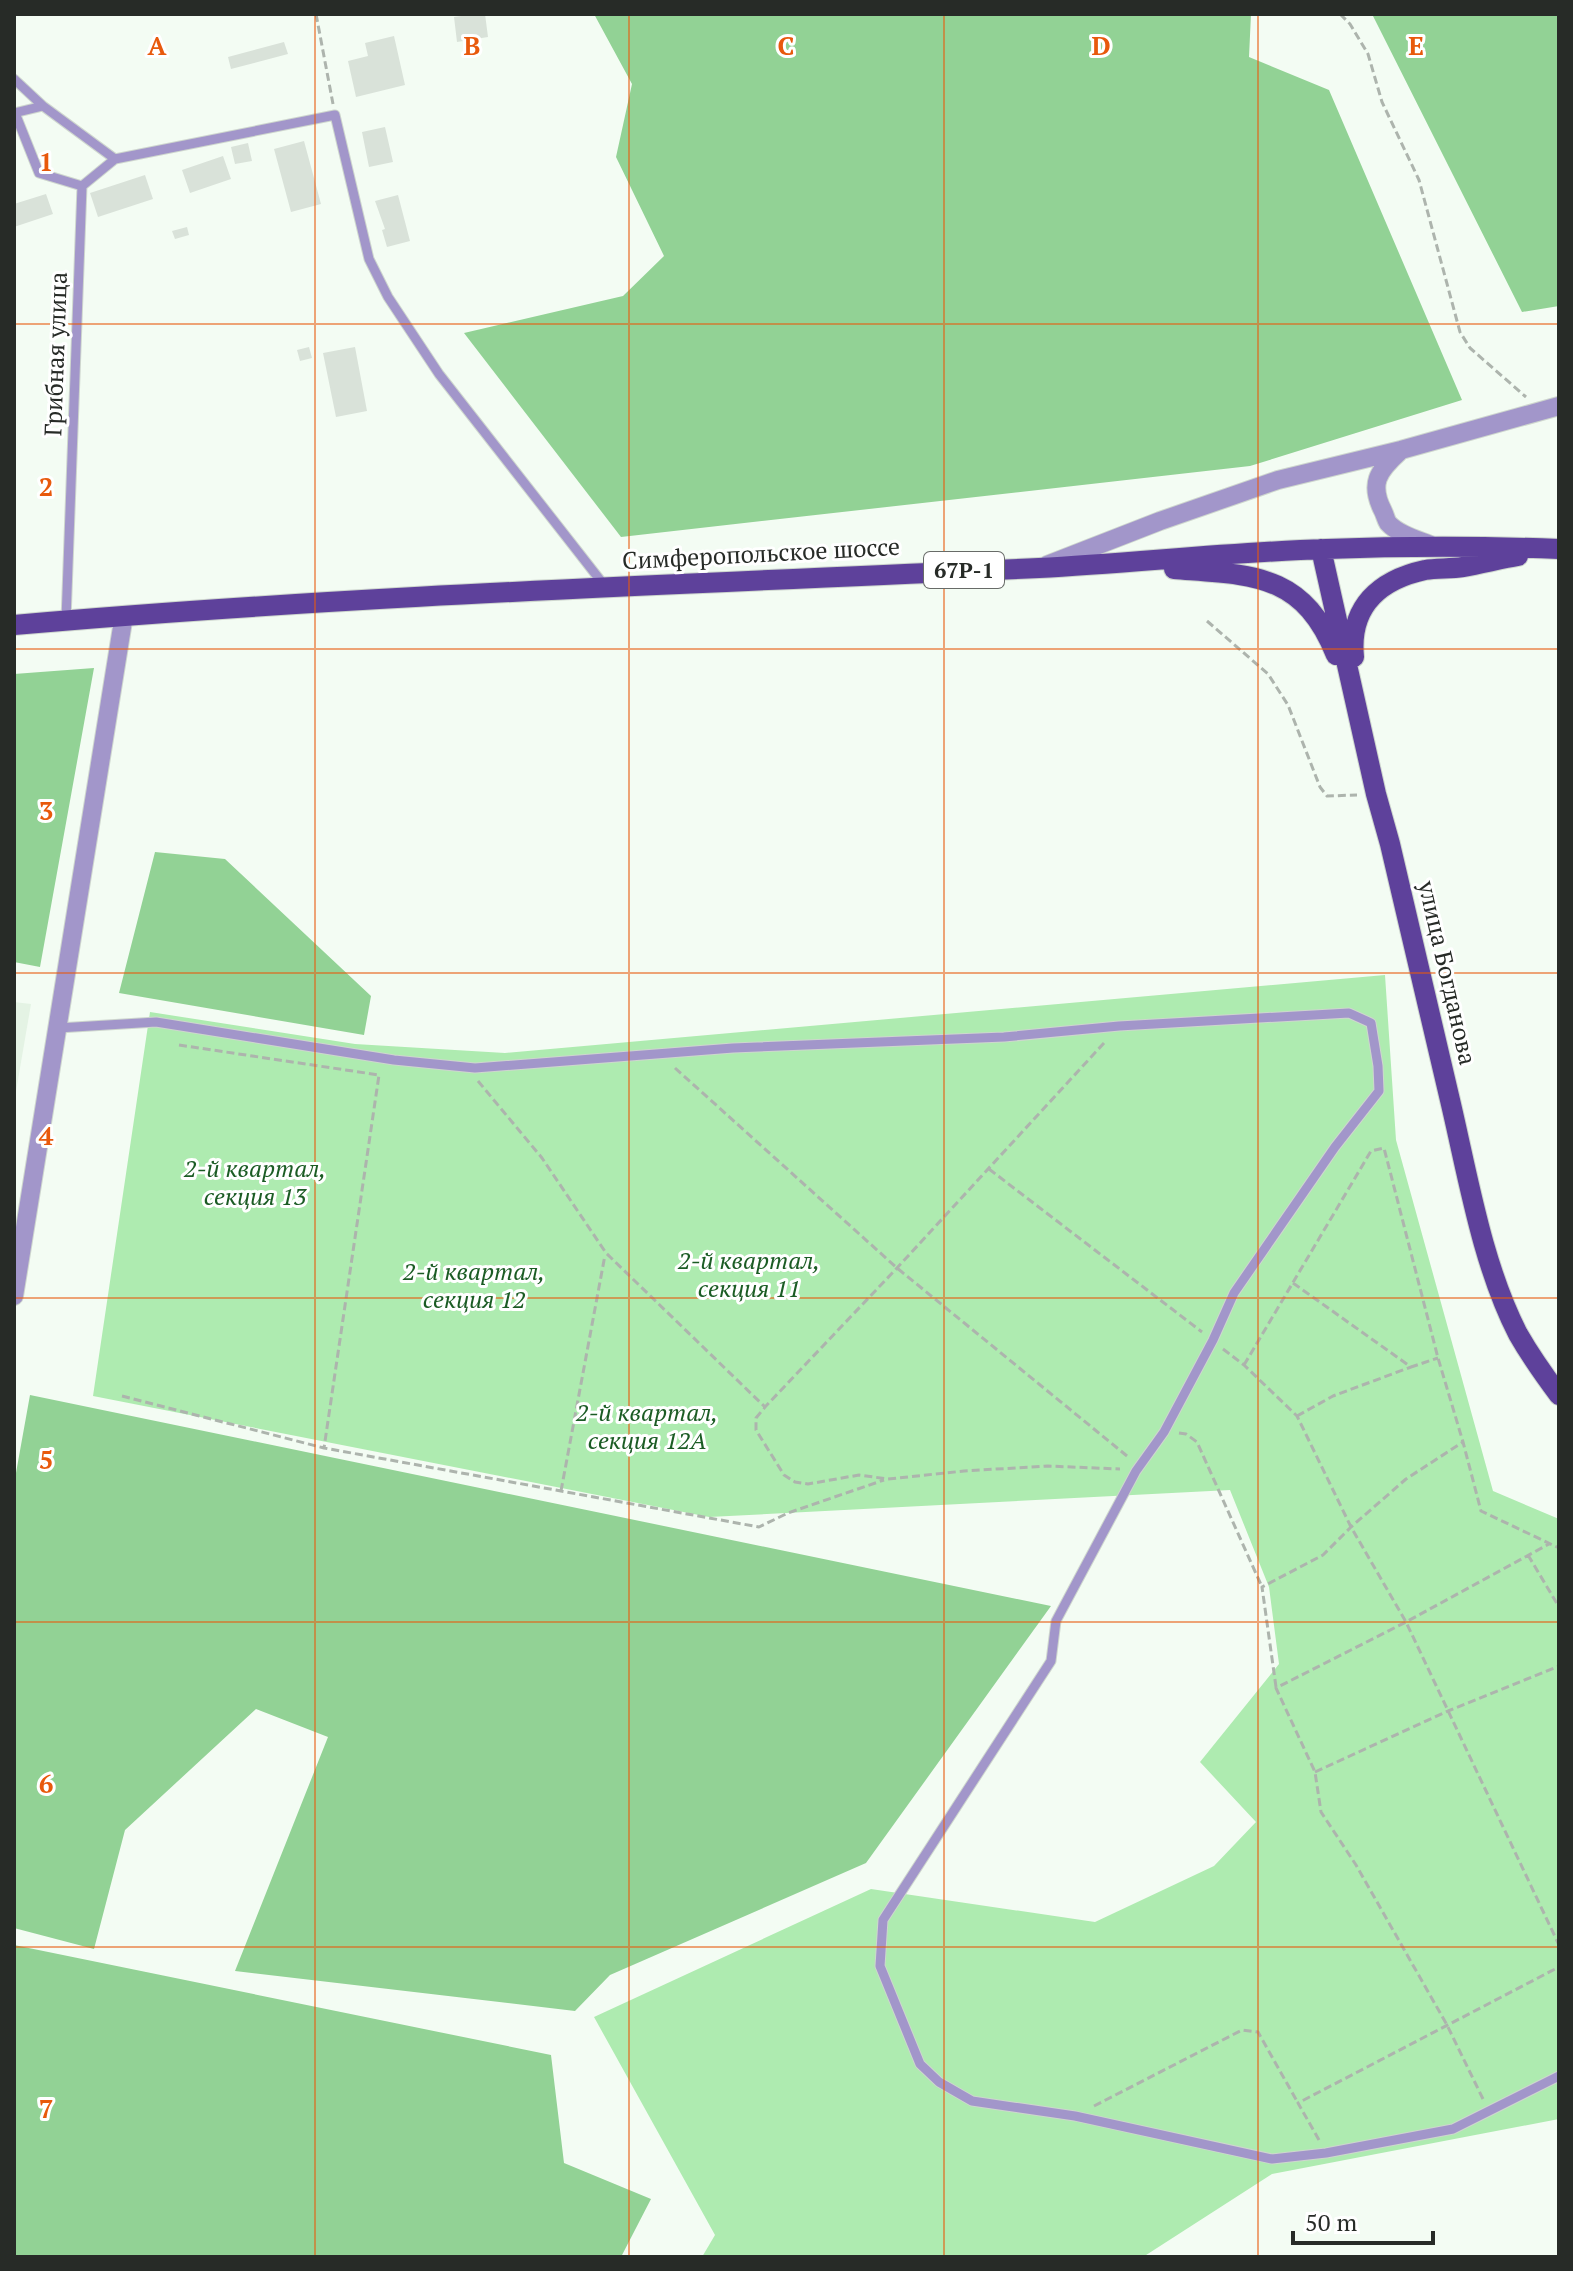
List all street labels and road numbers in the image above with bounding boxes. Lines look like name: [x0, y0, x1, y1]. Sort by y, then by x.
street label: Грибная улица: [36, 271, 74, 437]
street label: Симферопольское шоссе: [621, 530, 901, 576]
road number: 67Р-1: [924, 552, 1004, 588]
street label: улица Богданова: [1411, 877, 1485, 1068]

